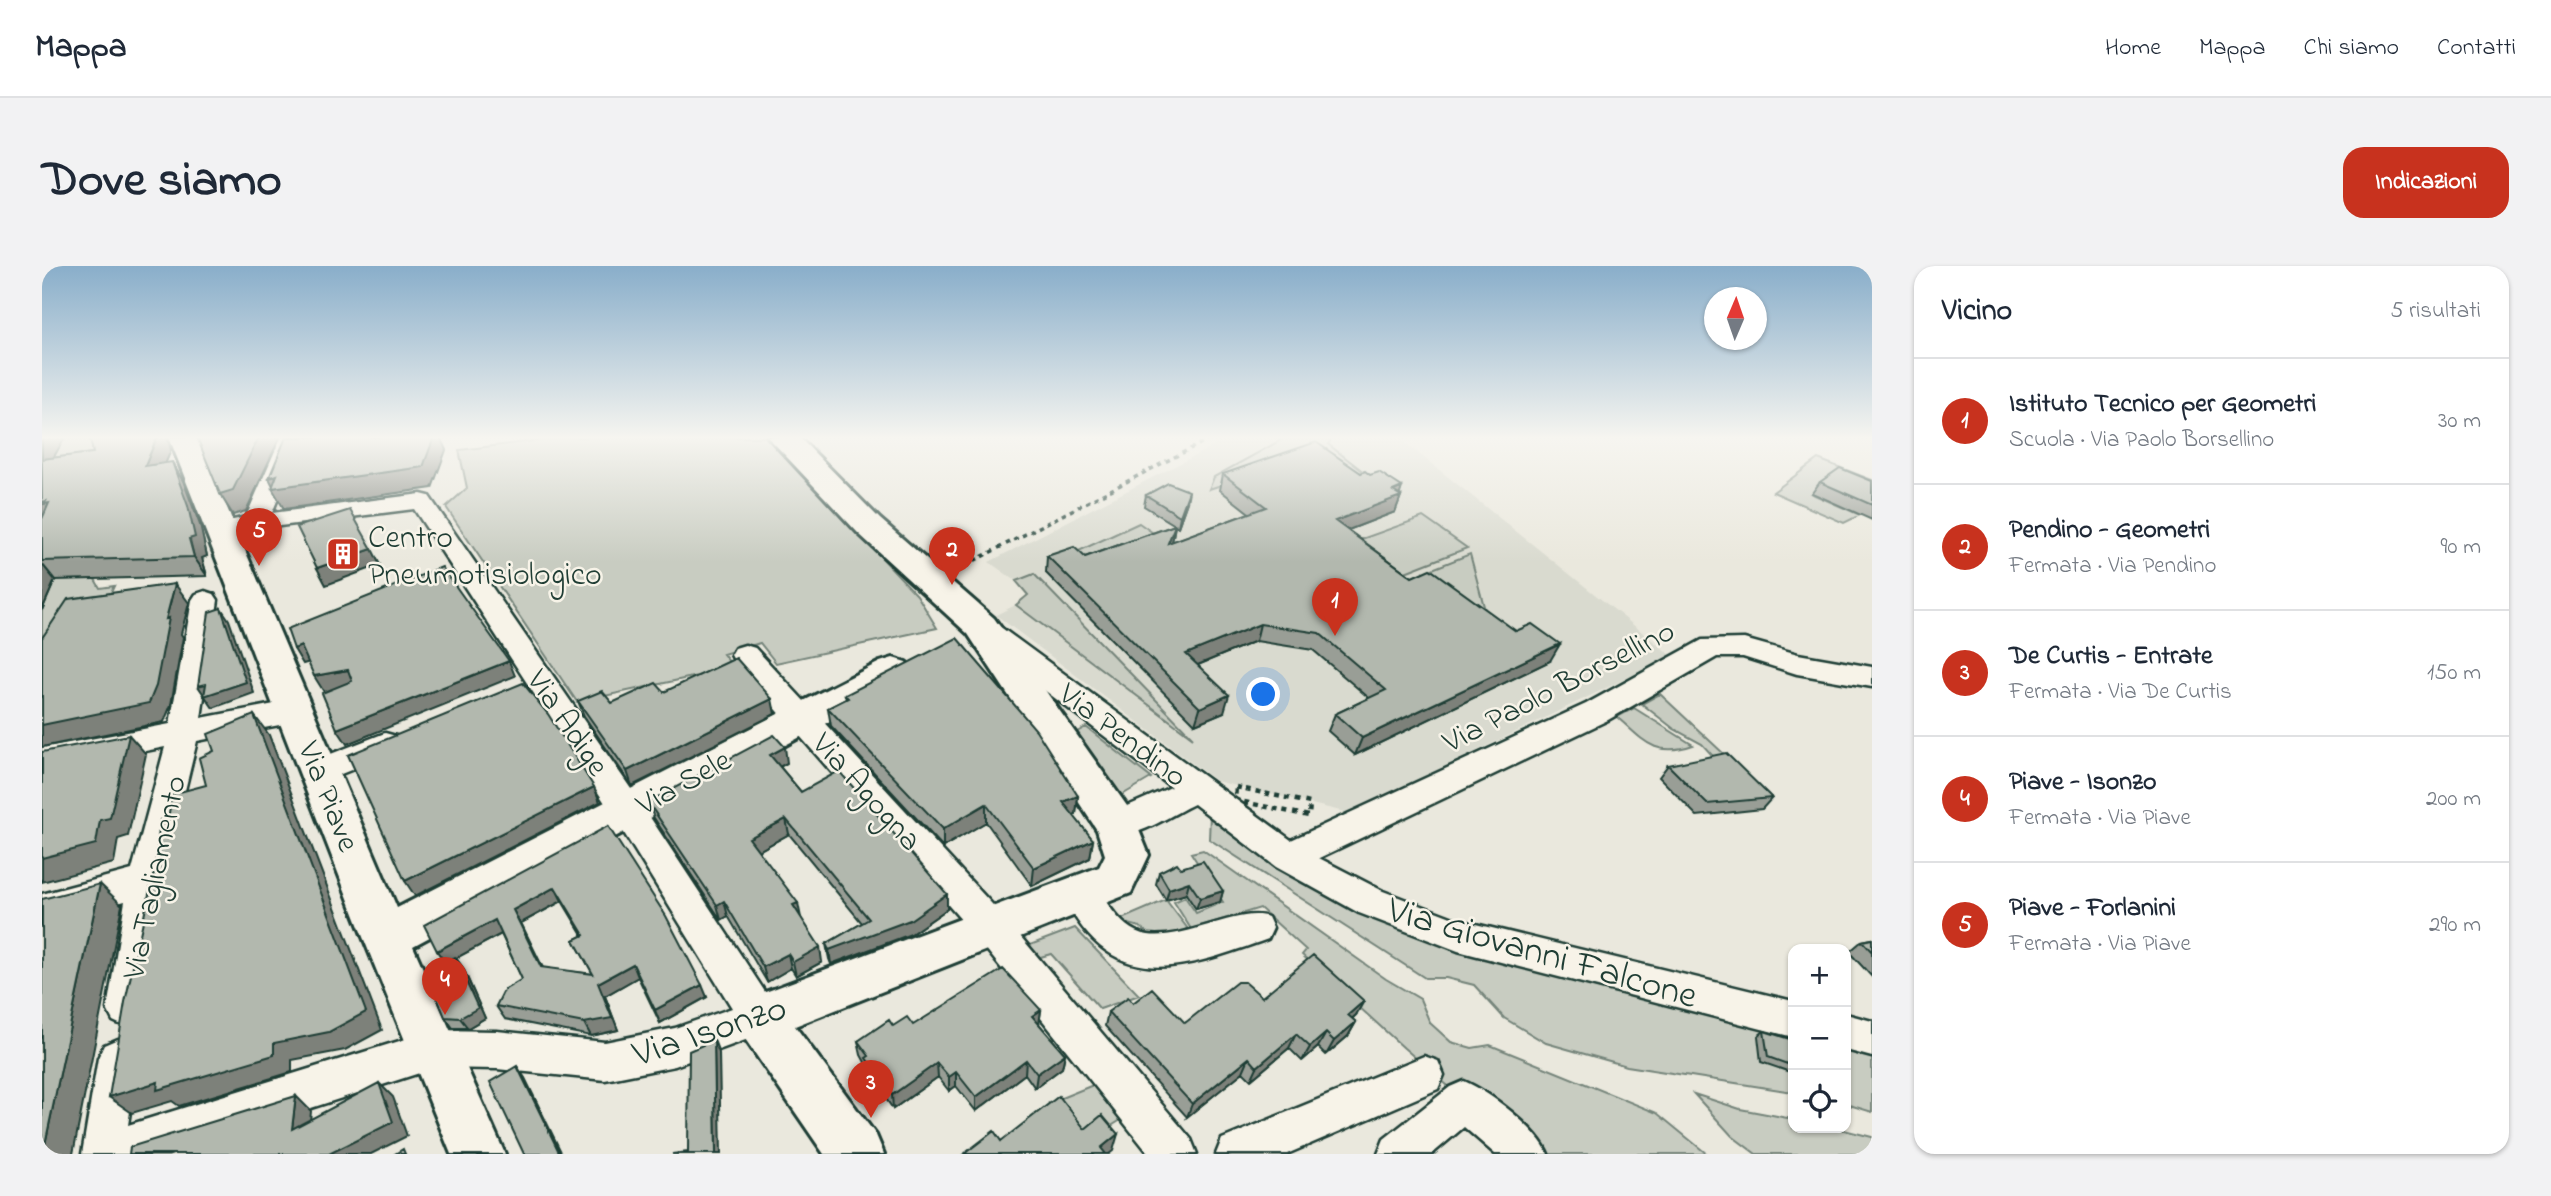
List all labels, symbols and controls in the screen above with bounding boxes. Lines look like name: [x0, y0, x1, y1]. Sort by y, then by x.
text: Mappa: [35, 24, 127, 72]
text: Home: [2105, 31, 2161, 66]
text: Mappa: [2199, 31, 2266, 66]
text: Chi siamo: [2304, 31, 2399, 66]
text: Contatti: [2437, 31, 2516, 66]
text: Dove siamo: [42, 146, 282, 218]
button: Indicazioni: [2343, 147, 2509, 218]
north arrow: [1704, 287, 1767, 350]
text: Vicino: [1942, 290, 2012, 334]
text: 5 risultati: [2390, 295, 2481, 328]
text: Istituto Tecnico per Geometri: [2009, 386, 2316, 424]
text: 1: [1961, 405, 1969, 438]
text: 30 m: [2438, 405, 2481, 438]
text: Scuola · Via Paolo Borsellino: [2009, 424, 2274, 457]
pin: 5: [236, 508, 282, 566]
text: Pendino - Geometri: [2009, 512, 2210, 550]
place label: Centro Pneumotisiologico: [368, 516, 602, 600]
pin: 2: [929, 527, 975, 585]
text: 2: [1959, 531, 1971, 564]
text: 90 m: [2441, 531, 2481, 564]
building icon: Centro Pneumotisiologico: [324, 535, 362, 573]
text: Fermata · Via Pendino: [2009, 550, 2216, 583]
pin: 1: [1312, 578, 1358, 636]
street label: Via Paolo Borsellino: [1434, 609, 1684, 767]
text: De Curtis - Entrate: [2009, 638, 2213, 676]
text: 3: [1960, 657, 1970, 690]
text: 150 m: [2427, 657, 2481, 690]
street label: Via Adige: [513, 660, 619, 787]
street label: Via Pendino: [1047, 672, 1196, 801]
text: Fermata · Via De Curtis: [2009, 676, 2232, 709]
your location: [1246, 677, 1280, 711]
street label: Via Agogna: [798, 723, 932, 863]
street label: Via Piave: [283, 734, 370, 860]
street label: Via Sele: [628, 738, 741, 830]
text: Piave - Isonzo: [2009, 764, 2157, 802]
street label: Via Tagliamento: [112, 772, 201, 985]
text: 4: [1960, 783, 1970, 816]
text: 200 m: [2426, 783, 2481, 816]
text: Fermata · Via Piave: [2009, 802, 2191, 835]
street label: Via Giovanni Falcone: [1379, 884, 1704, 1026]
text: Piave - Forlanini: [2009, 890, 2176, 928]
text: 5: [1958, 909, 1972, 942]
text: 290 m: [2429, 909, 2481, 942]
text: Fermata · Via Piave: [2009, 928, 2191, 961]
map controls: [1788, 944, 1851, 1133]
button: +: [1788, 944, 1851, 1007]
pin: 4: [422, 957, 468, 1015]
street label: Via Isonzo: [625, 982, 795, 1084]
button: −: [1788, 1007, 1851, 1070]
pin: 3: [848, 1060, 894, 1118]
button: locate: [1788, 1070, 1851, 1133]

